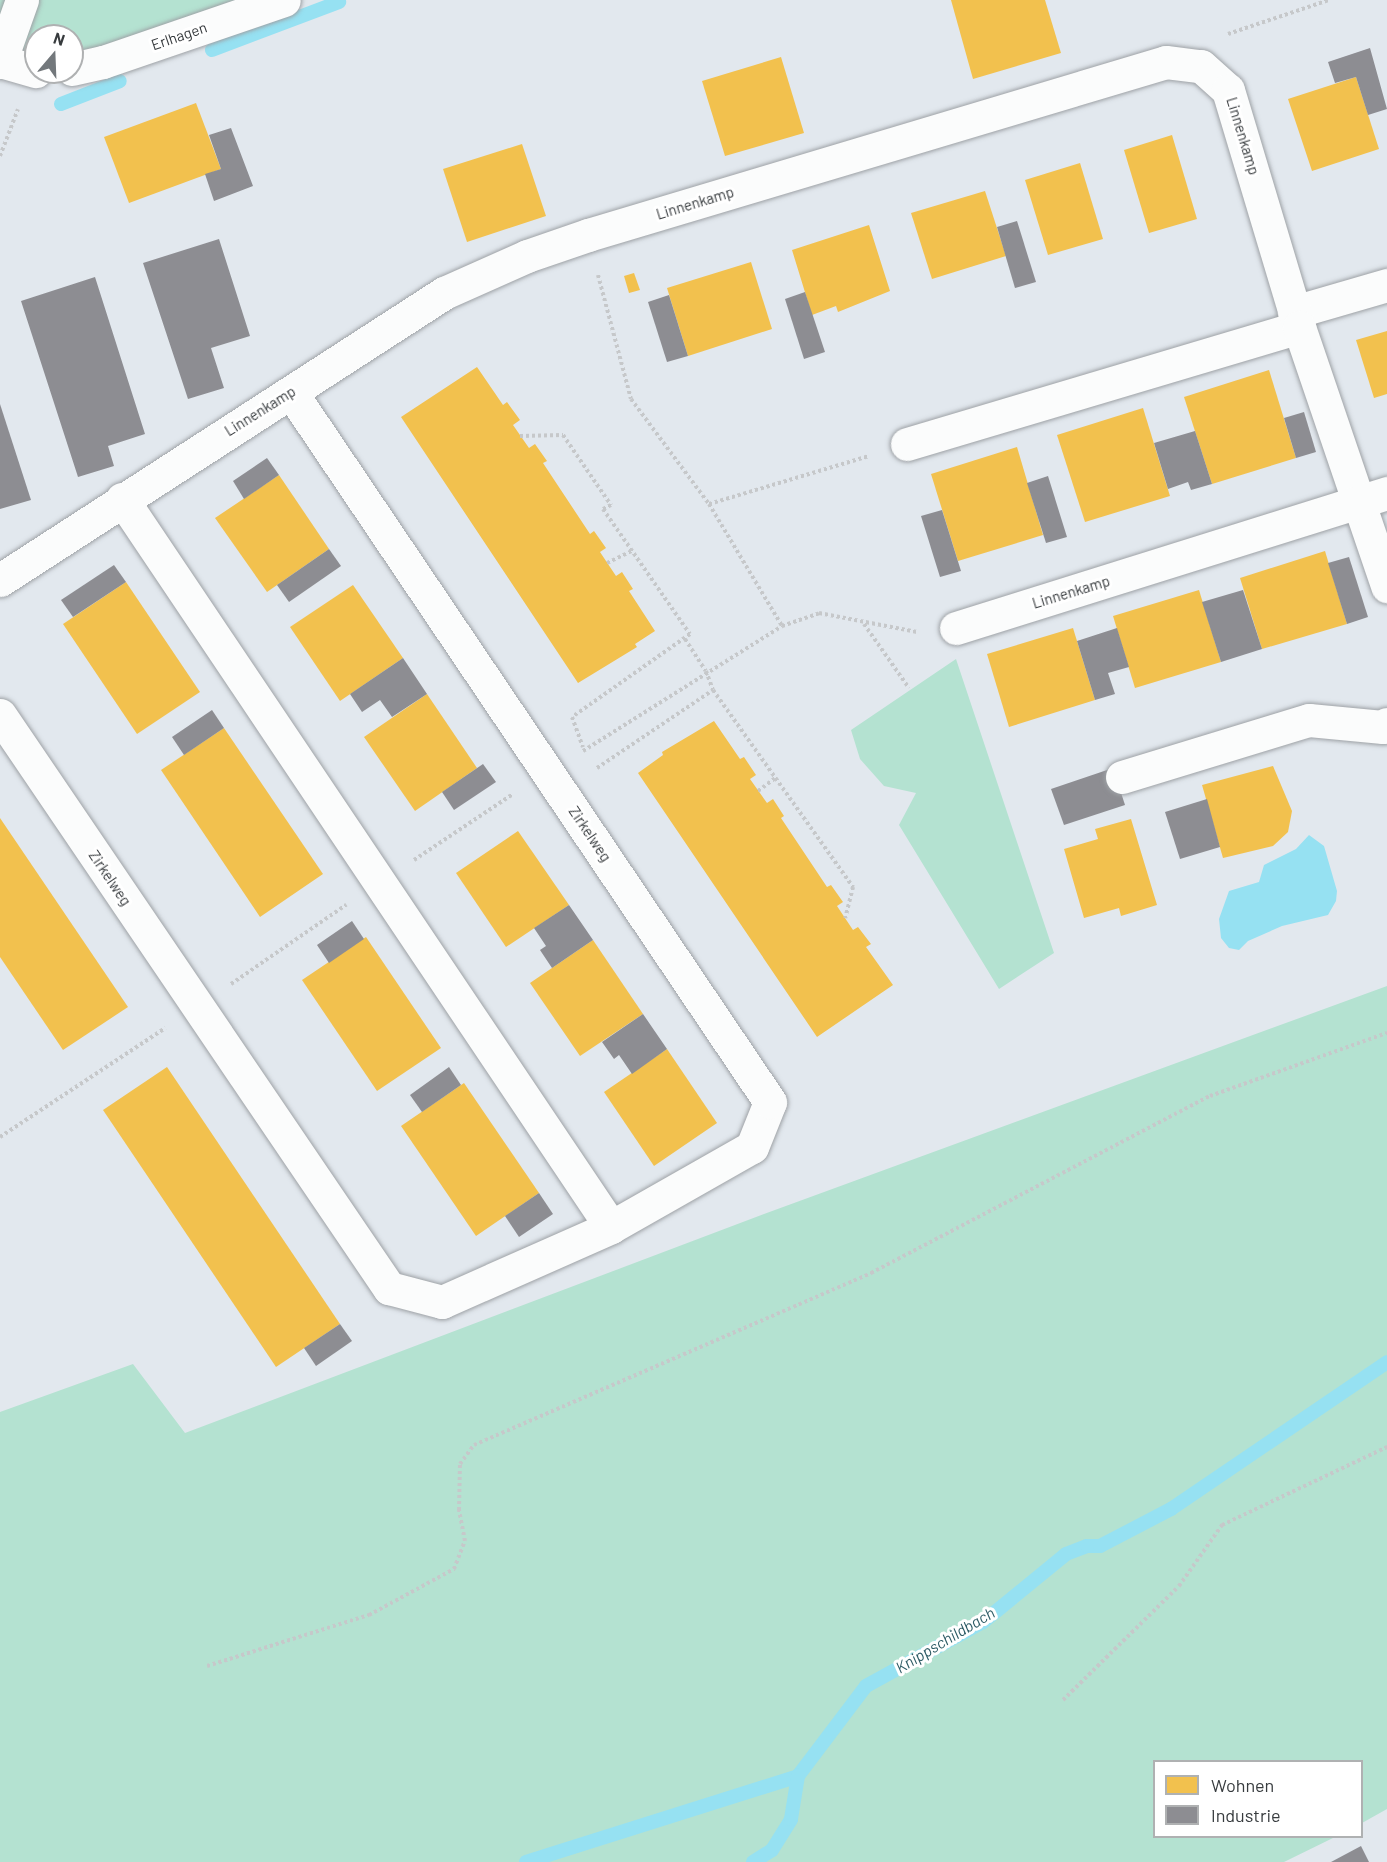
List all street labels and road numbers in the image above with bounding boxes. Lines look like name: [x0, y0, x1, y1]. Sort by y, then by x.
street label: Erlhagen: [149, 18, 209, 54]
street label: Linnenkamp: [1223, 95, 1263, 177]
street label: Linnenkamp: [654, 183, 736, 223]
street label: Linnenkamp: [221, 382, 299, 440]
street label: Linnenkamp: [1030, 572, 1112, 612]
street label: Zirkelweg: [565, 803, 615, 865]
street label: Zirkelweg: [85, 847, 135, 909]

